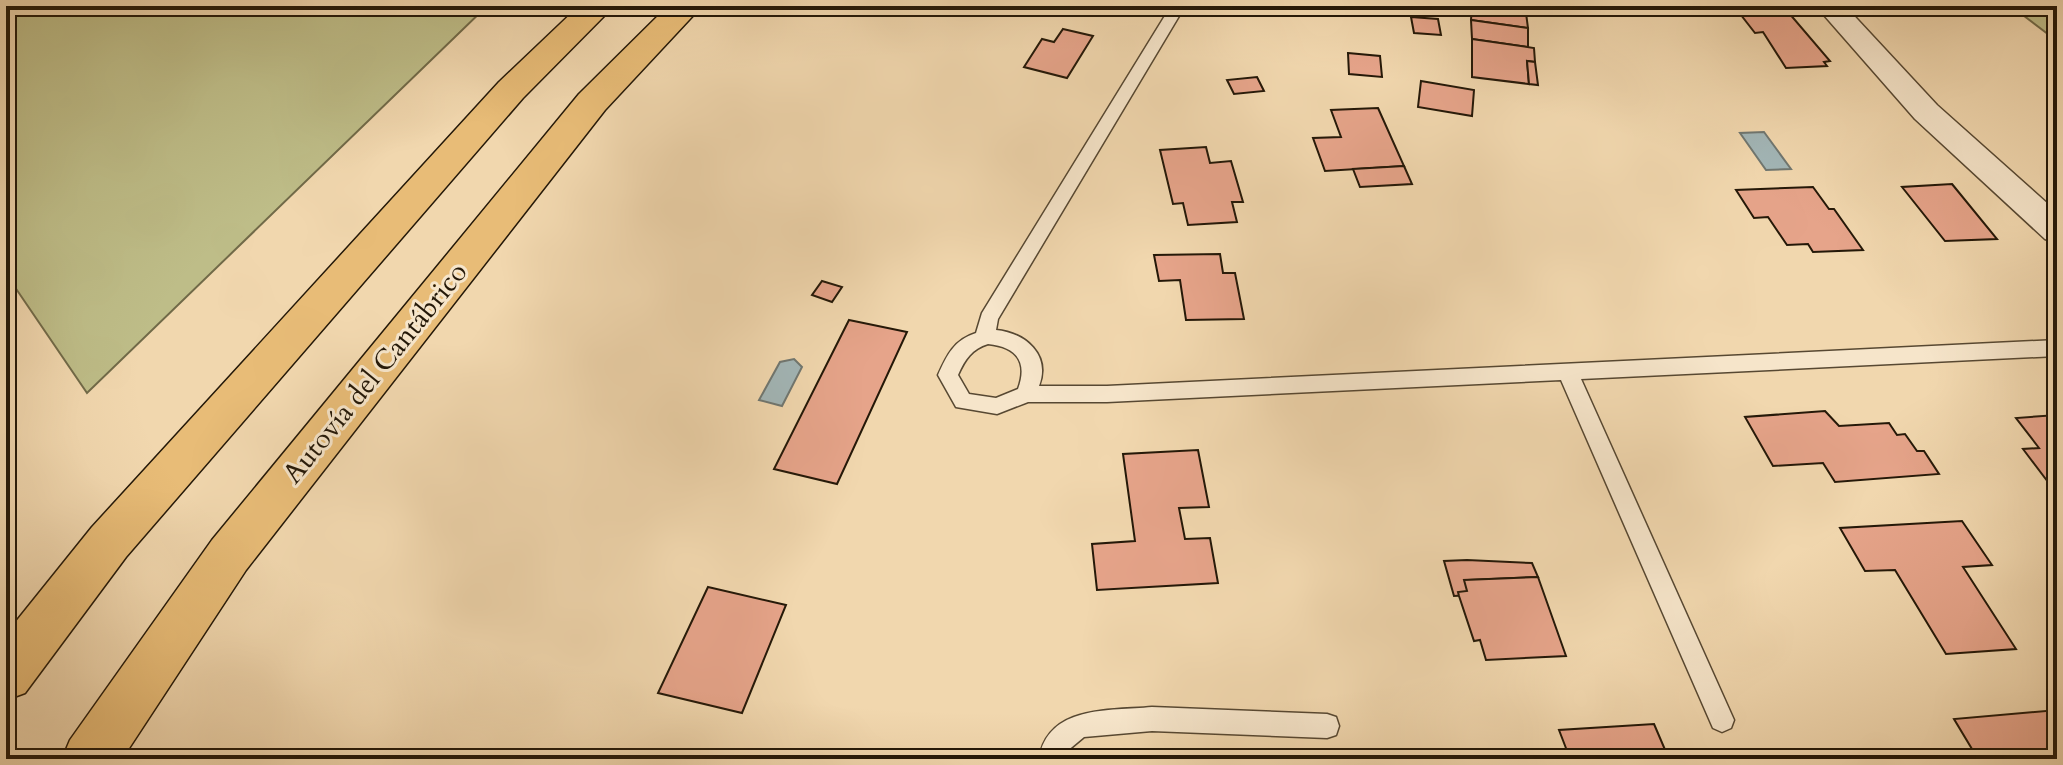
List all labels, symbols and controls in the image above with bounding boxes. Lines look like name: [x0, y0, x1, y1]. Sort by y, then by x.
street label: Autovía del Cantábrico: [274, 254, 476, 492]

